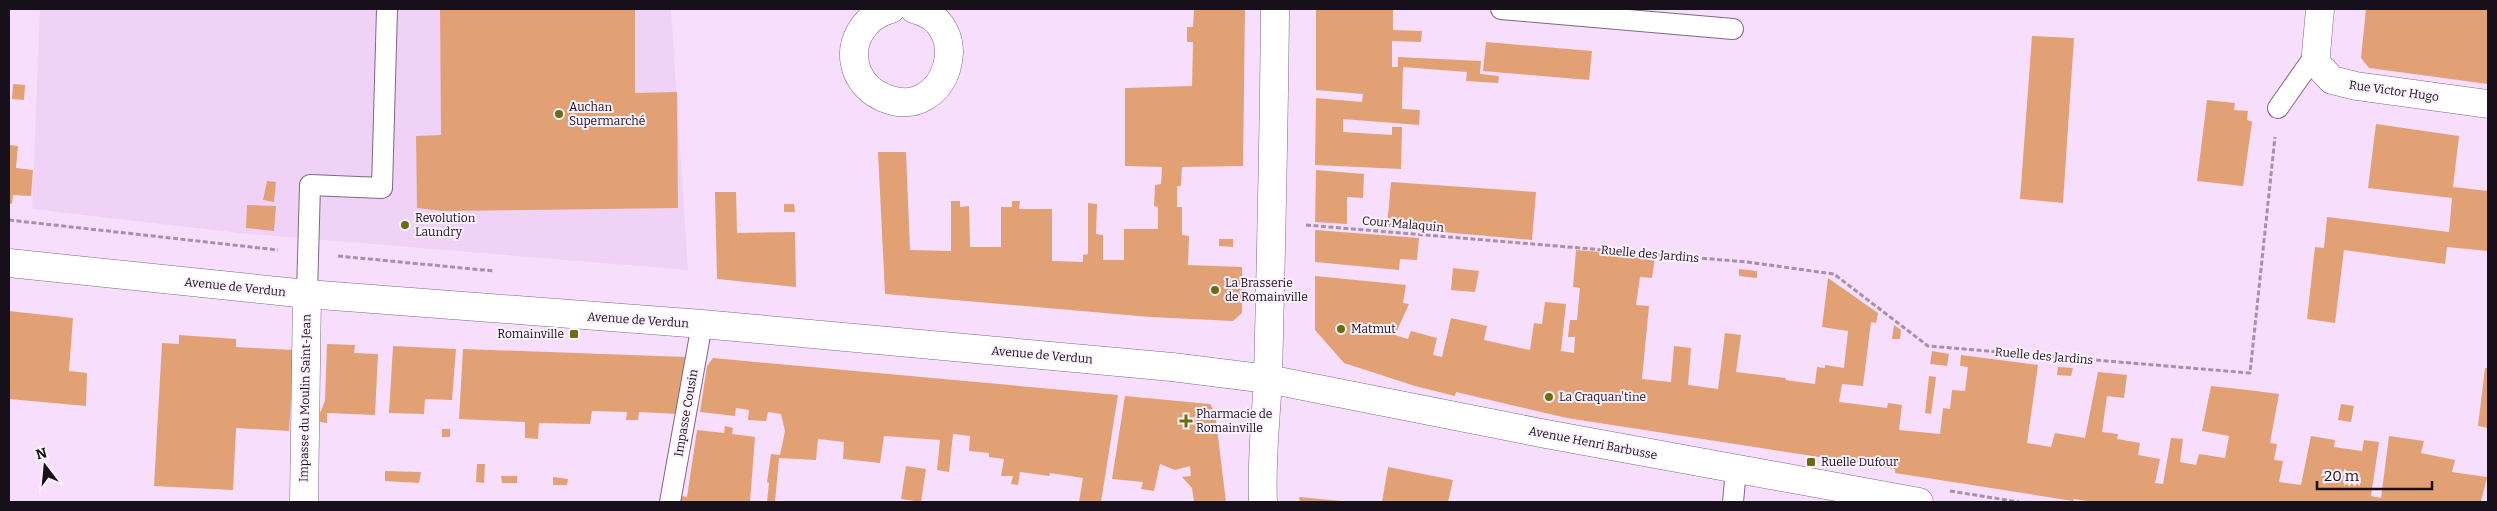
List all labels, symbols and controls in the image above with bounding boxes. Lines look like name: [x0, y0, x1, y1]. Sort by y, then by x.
street label: Rue Victor Hugo: [2348, 78, 2440, 104]
place label: Auchan Supermarché: [569, 100, 645, 128]
marker: Auchan Supermarché: [553, 108, 565, 120]
place label: Revolution Laundry: [415, 211, 476, 239]
street label: Cour Malaquin: [1362, 213, 1445, 235]
marker: Revolution Laundry: [399, 219, 411, 231]
street label: Ruelle des Jardins: [1600, 243, 1700, 265]
street label: Avenue de Verdun: [184, 275, 287, 299]
place label: La Brasserie de Romainville: [1225, 276, 1308, 304]
marker: La Brasserie de Romainville: [1209, 284, 1221, 296]
street label: Avenue de Verdun: [587, 309, 690, 331]
street label: Impasse du Moulin Saint-Jean: [297, 314, 313, 482]
place label: Matmut: [1351, 322, 1396, 336]
marker: Matmut: [1335, 323, 1347, 335]
place label: Romainville: [497, 327, 564, 341]
marker: Romainville: [568, 328, 580, 340]
street label: Avenue de Verdun: [991, 344, 1094, 366]
street label: Ruelle des Jardins: [1994, 345, 2094, 367]
street label: Impasse Cousin: [671, 368, 701, 458]
place label: La Craquan'tine: [1559, 390, 1646, 404]
marker: La Craquan'tine: [1543, 391, 1555, 403]
place label: Pharmacie de Romainville: [1196, 407, 1272, 435]
marker: Pharmacie de Romainville: [1180, 415, 1192, 427]
street label: Avenue Henri Barbusse: [1527, 424, 1659, 462]
north arrow: [20, 441, 70, 491]
text: N: [34, 444, 49, 464]
place label: Ruelle Dufour: [1821, 455, 1899, 469]
marker: Ruelle Dufour: [1805, 456, 1817, 468]
scale bar: [2317, 458, 2432, 490]
text: 20 m: [2324, 467, 2360, 485]

